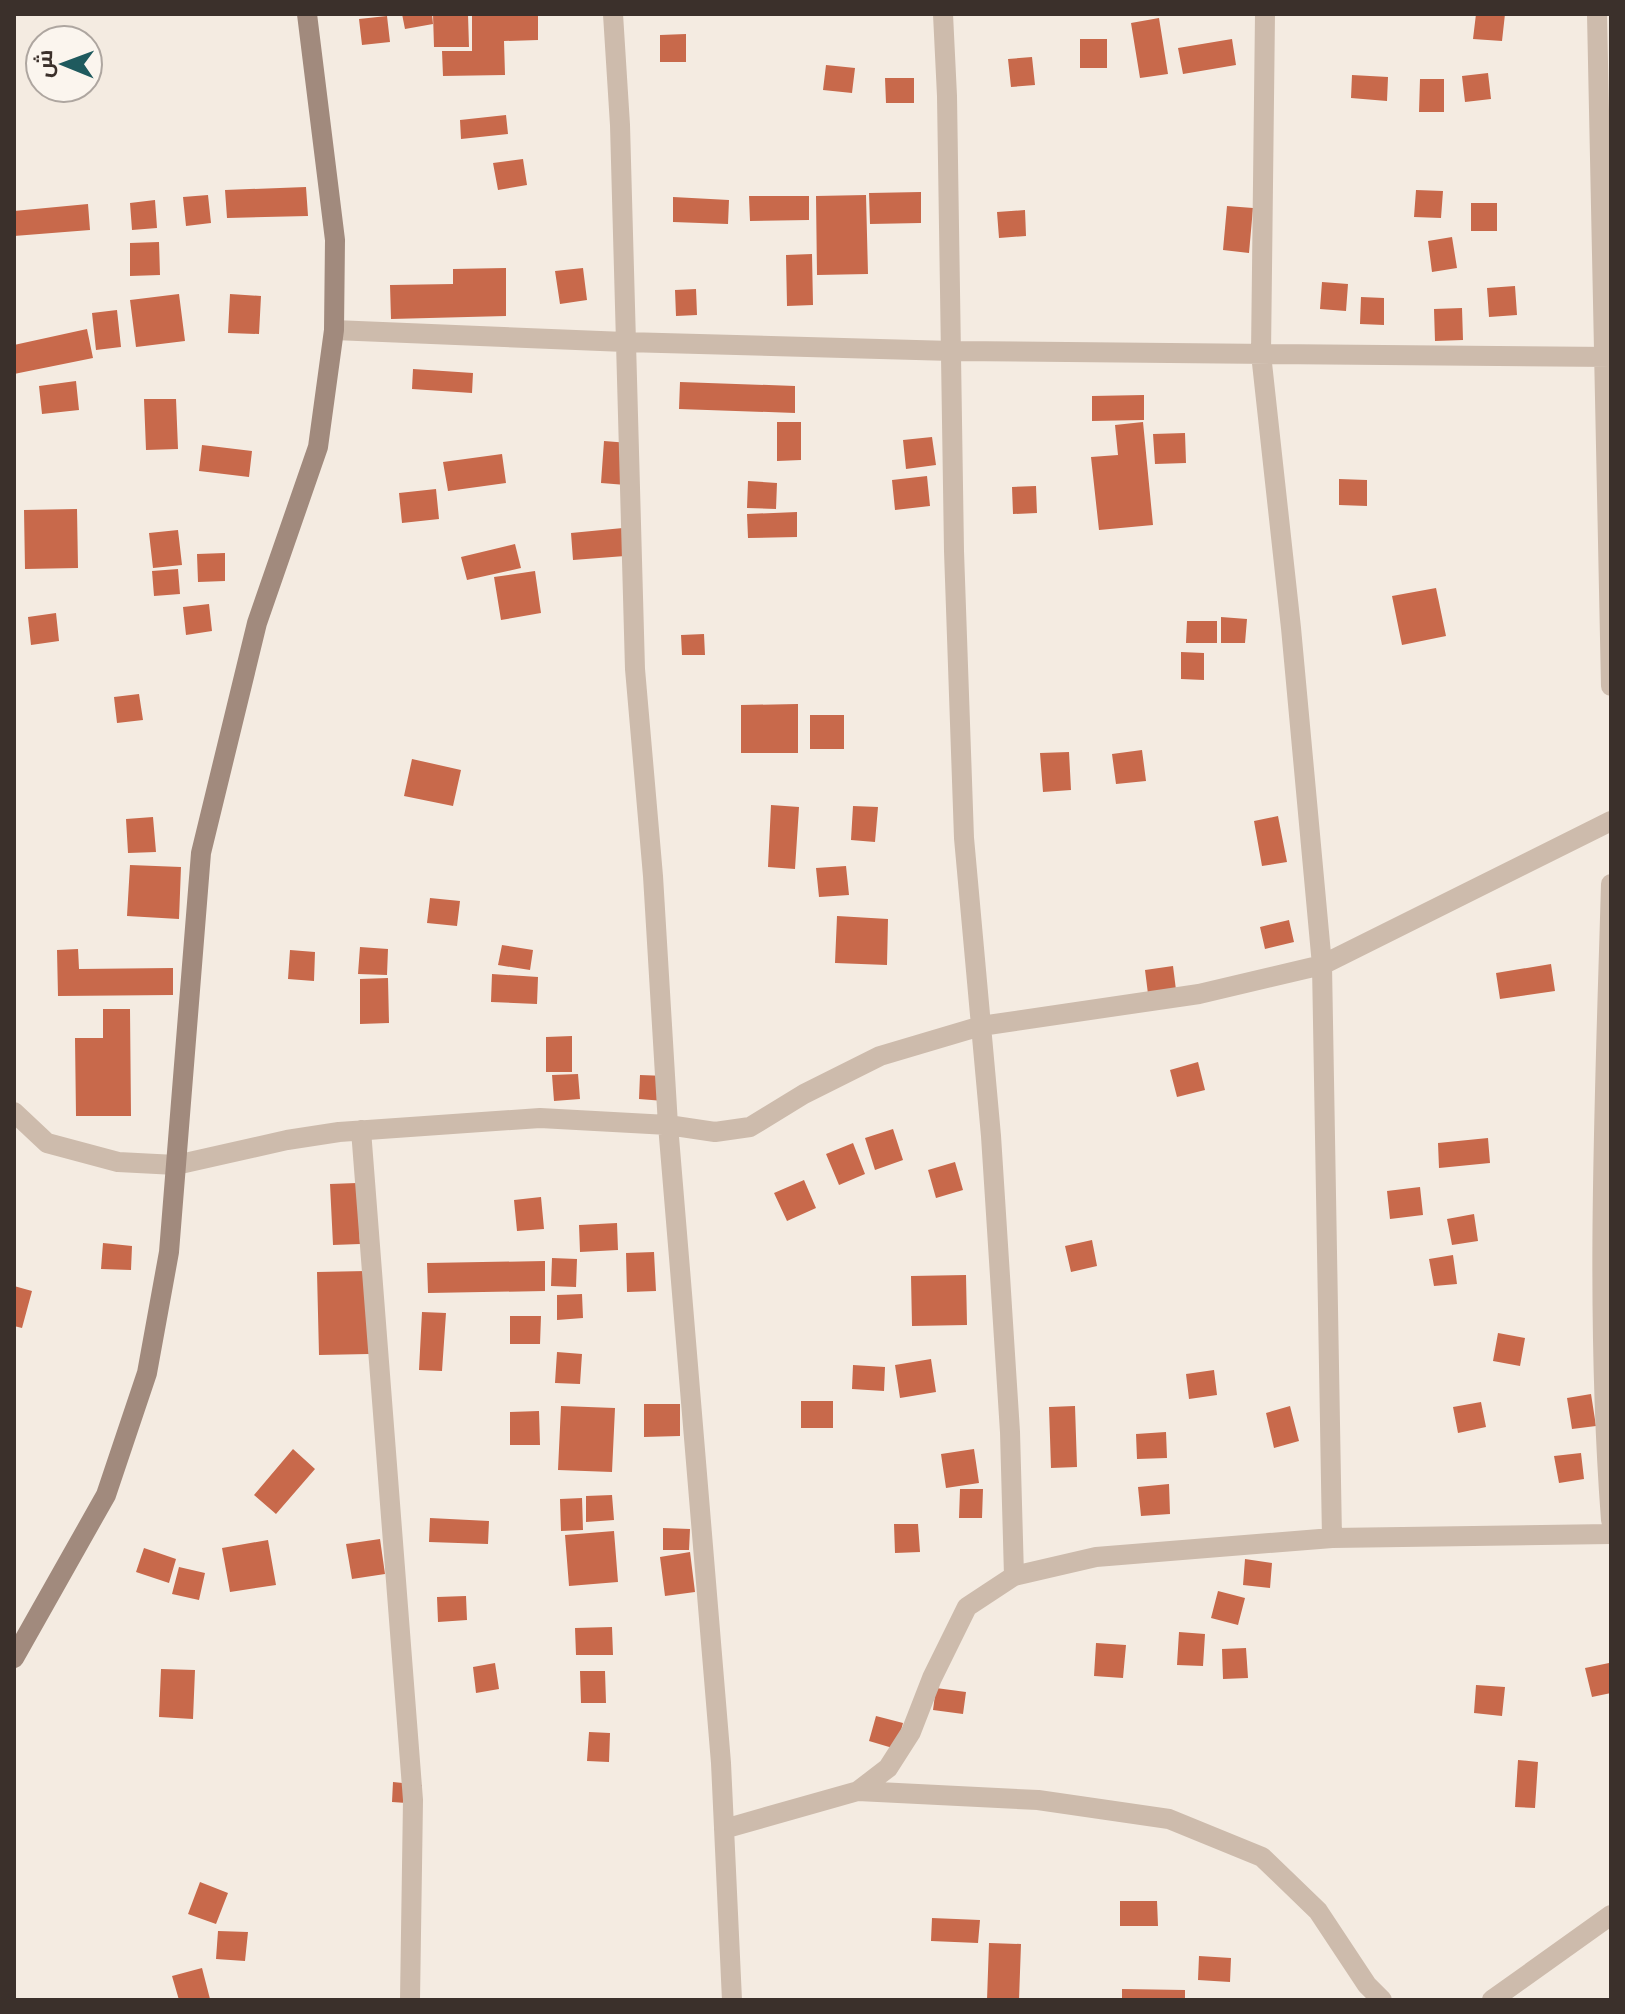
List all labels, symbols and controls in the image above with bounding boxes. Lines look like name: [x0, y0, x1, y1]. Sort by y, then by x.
north arrow: [24, 24, 104, 104]
text: ش: [30, 49, 58, 78]

